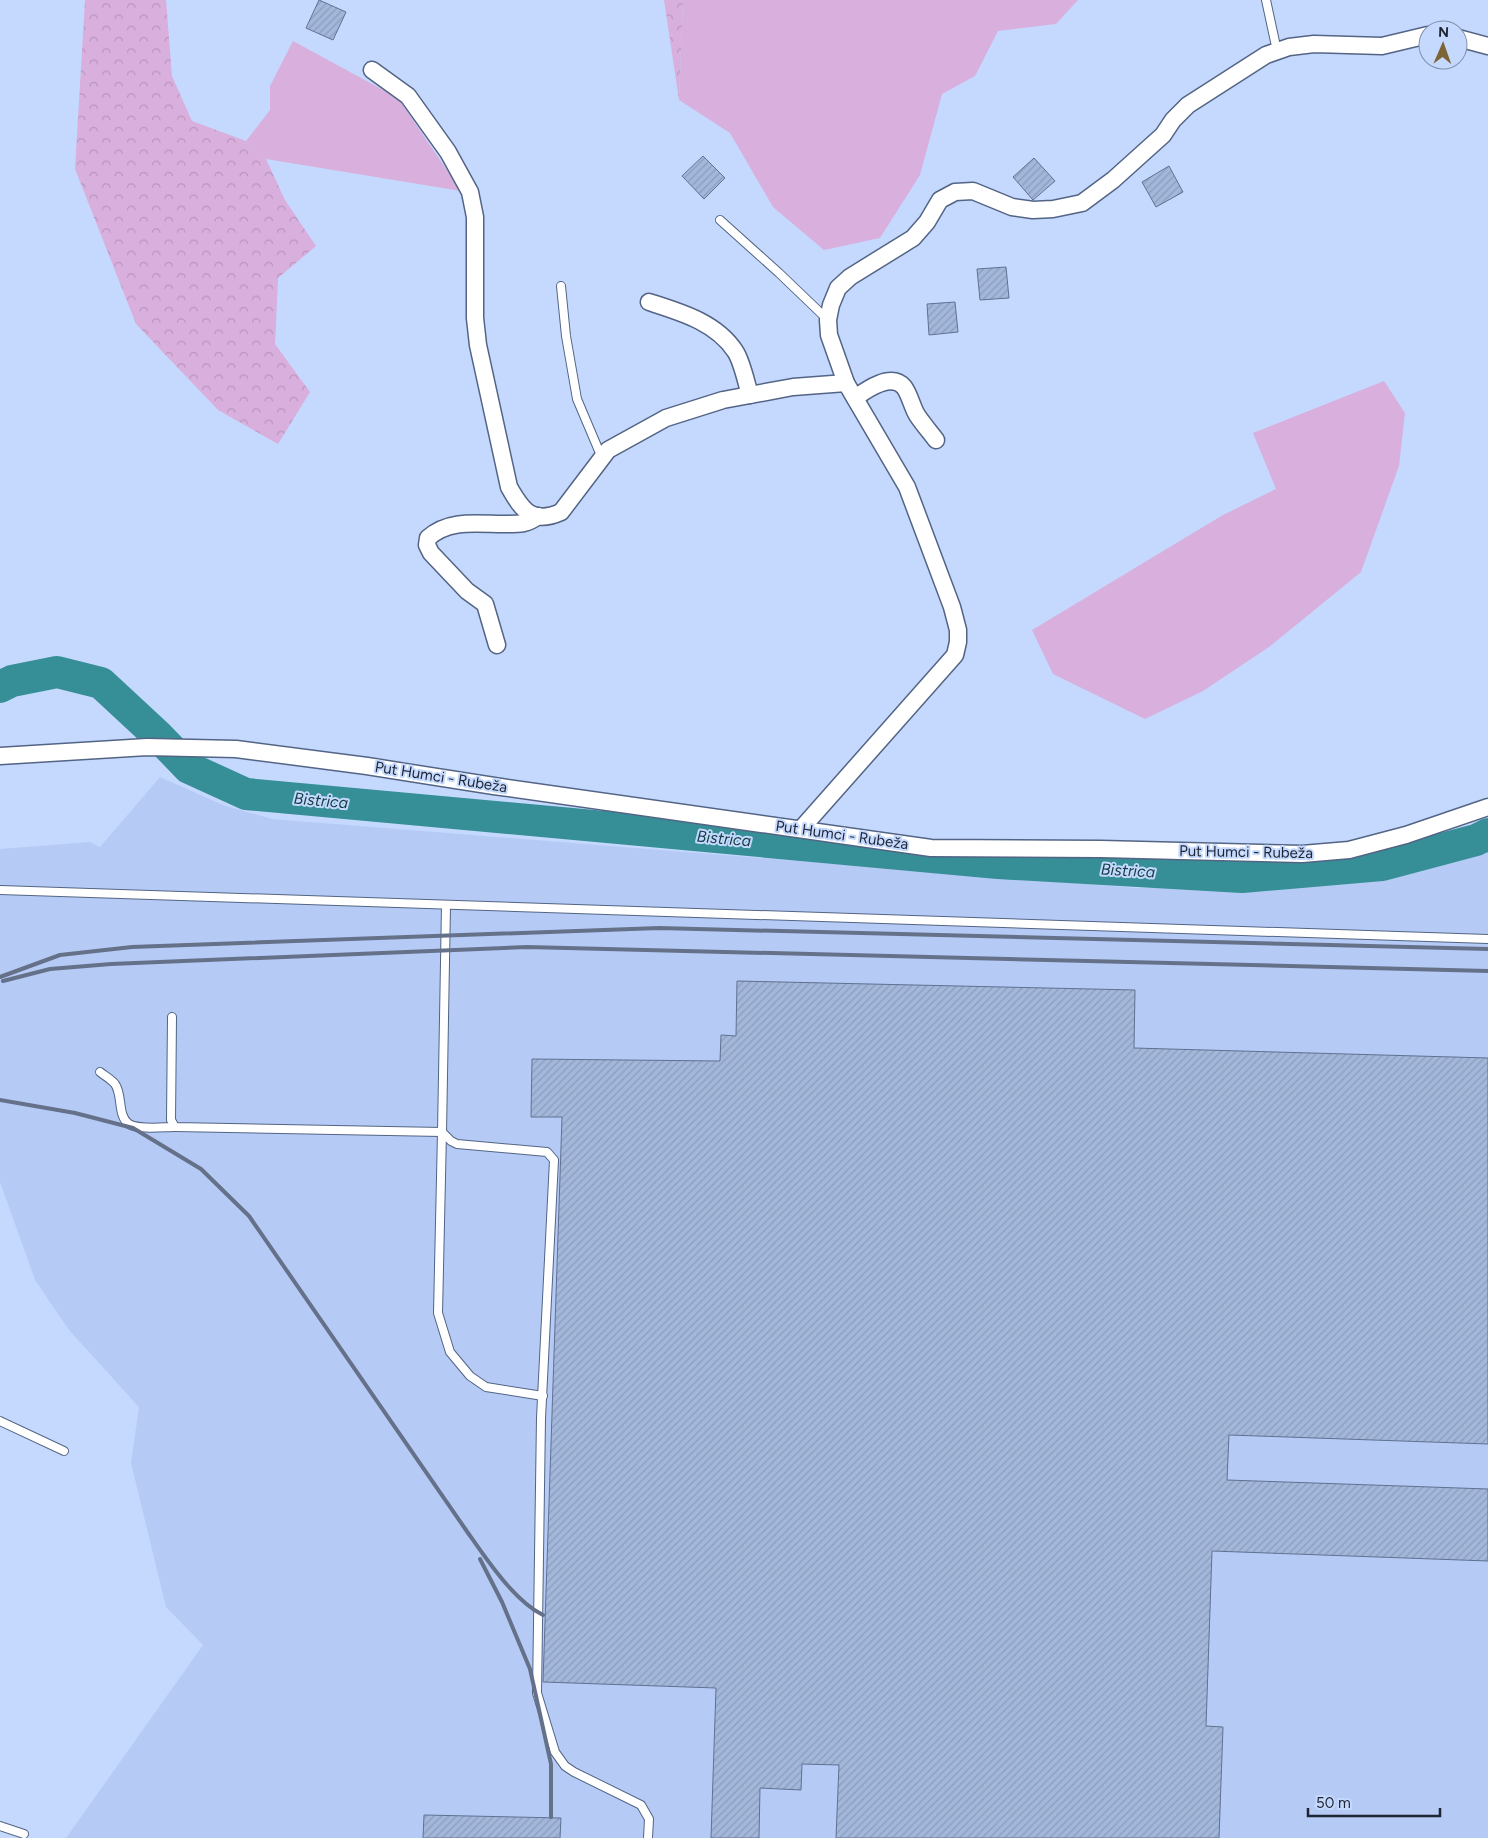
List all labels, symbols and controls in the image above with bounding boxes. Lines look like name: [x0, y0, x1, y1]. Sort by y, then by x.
north arrow: [1418, 20, 1468, 70]
text: N: [1438, 24, 1449, 41]
street label: Put Humci - Rubeža: [374, 758, 508, 796]
water label: Bistrica: [293, 789, 349, 812]
street label: Put Humci - Rubeža: [775, 817, 909, 853]
water label: Bistrica: [696, 827, 752, 850]
street label: Put Humci - Rubeža: [1179, 842, 1313, 862]
water label: Bistrica: [1100, 860, 1156, 881]
scale bar: [1308, 1786, 1440, 1818]
text: 50 m: [1316, 1794, 1351, 1812]

